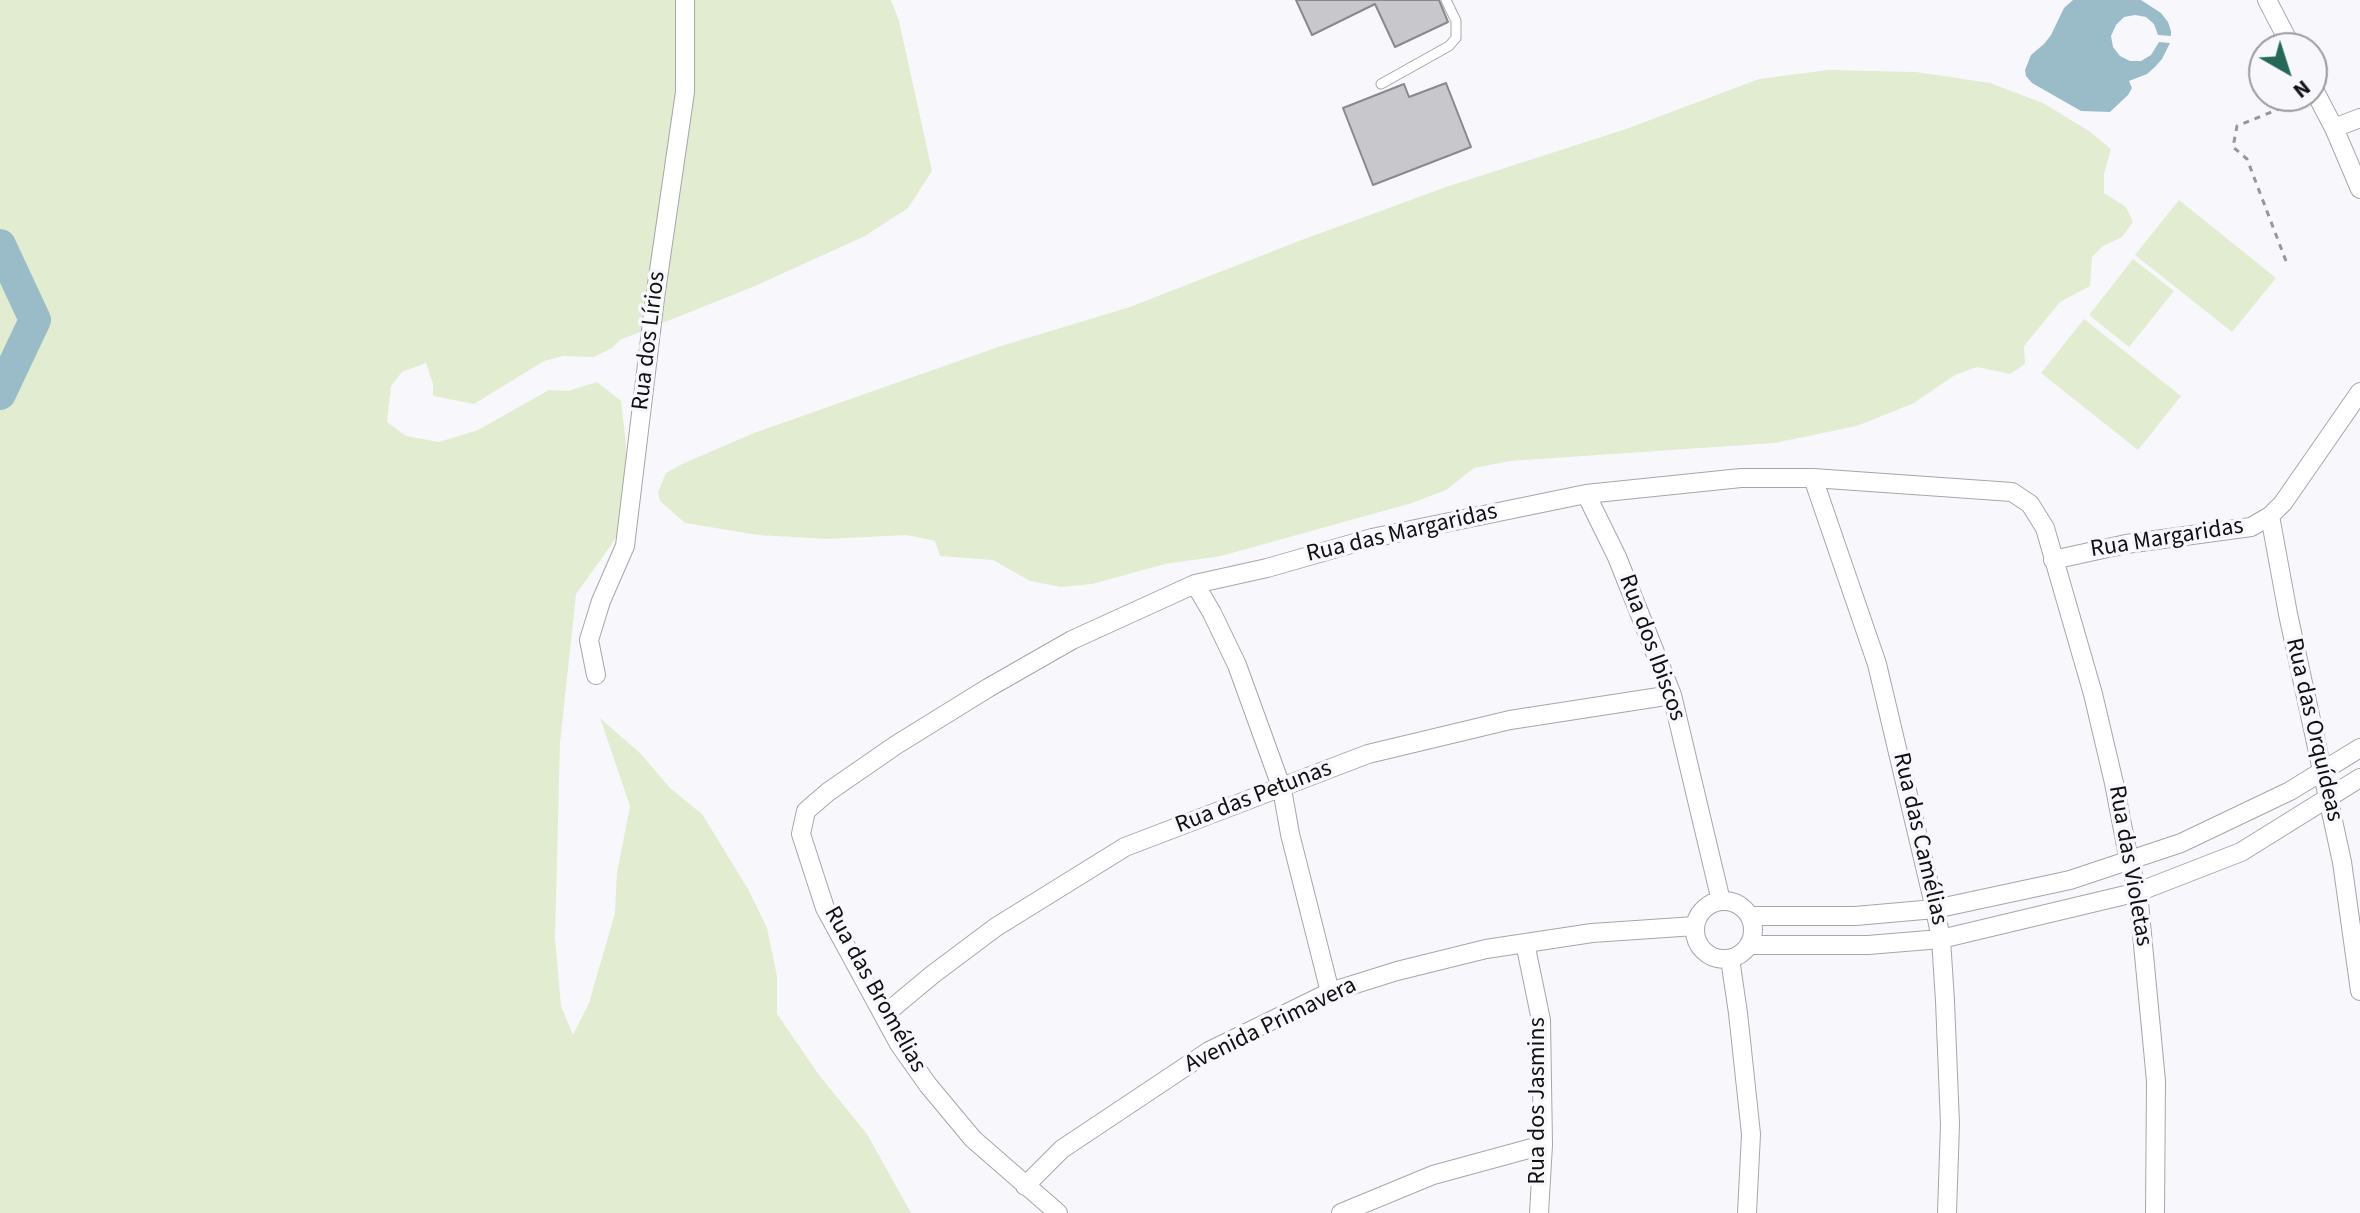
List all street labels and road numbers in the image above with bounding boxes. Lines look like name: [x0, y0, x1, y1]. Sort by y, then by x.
street label: Rua dos Lírios: [627, 270, 673, 412]
street label: Rua das Margaridas: [1304, 498, 1500, 570]
street label: Rua Margaridas: [2088, 513, 2246, 565]
street label: Rua dos Ibiscos: [1611, 571, 1691, 725]
street label: Rua das Orquídeas: [2278, 636, 2348, 824]
street label: Rua das Camélias: [1885, 750, 1953, 928]
street label: Rua das Petunas: [1172, 755, 1336, 841]
street label: Rua das Violetas: [2101, 783, 2157, 949]
street label: Rua das Bromélias: [817, 902, 931, 1078]
street label: Avenida Primavera: [1180, 972, 1362, 1080]
street label: Rua dos Jasmins: [1525, 1017, 1553, 1185]

